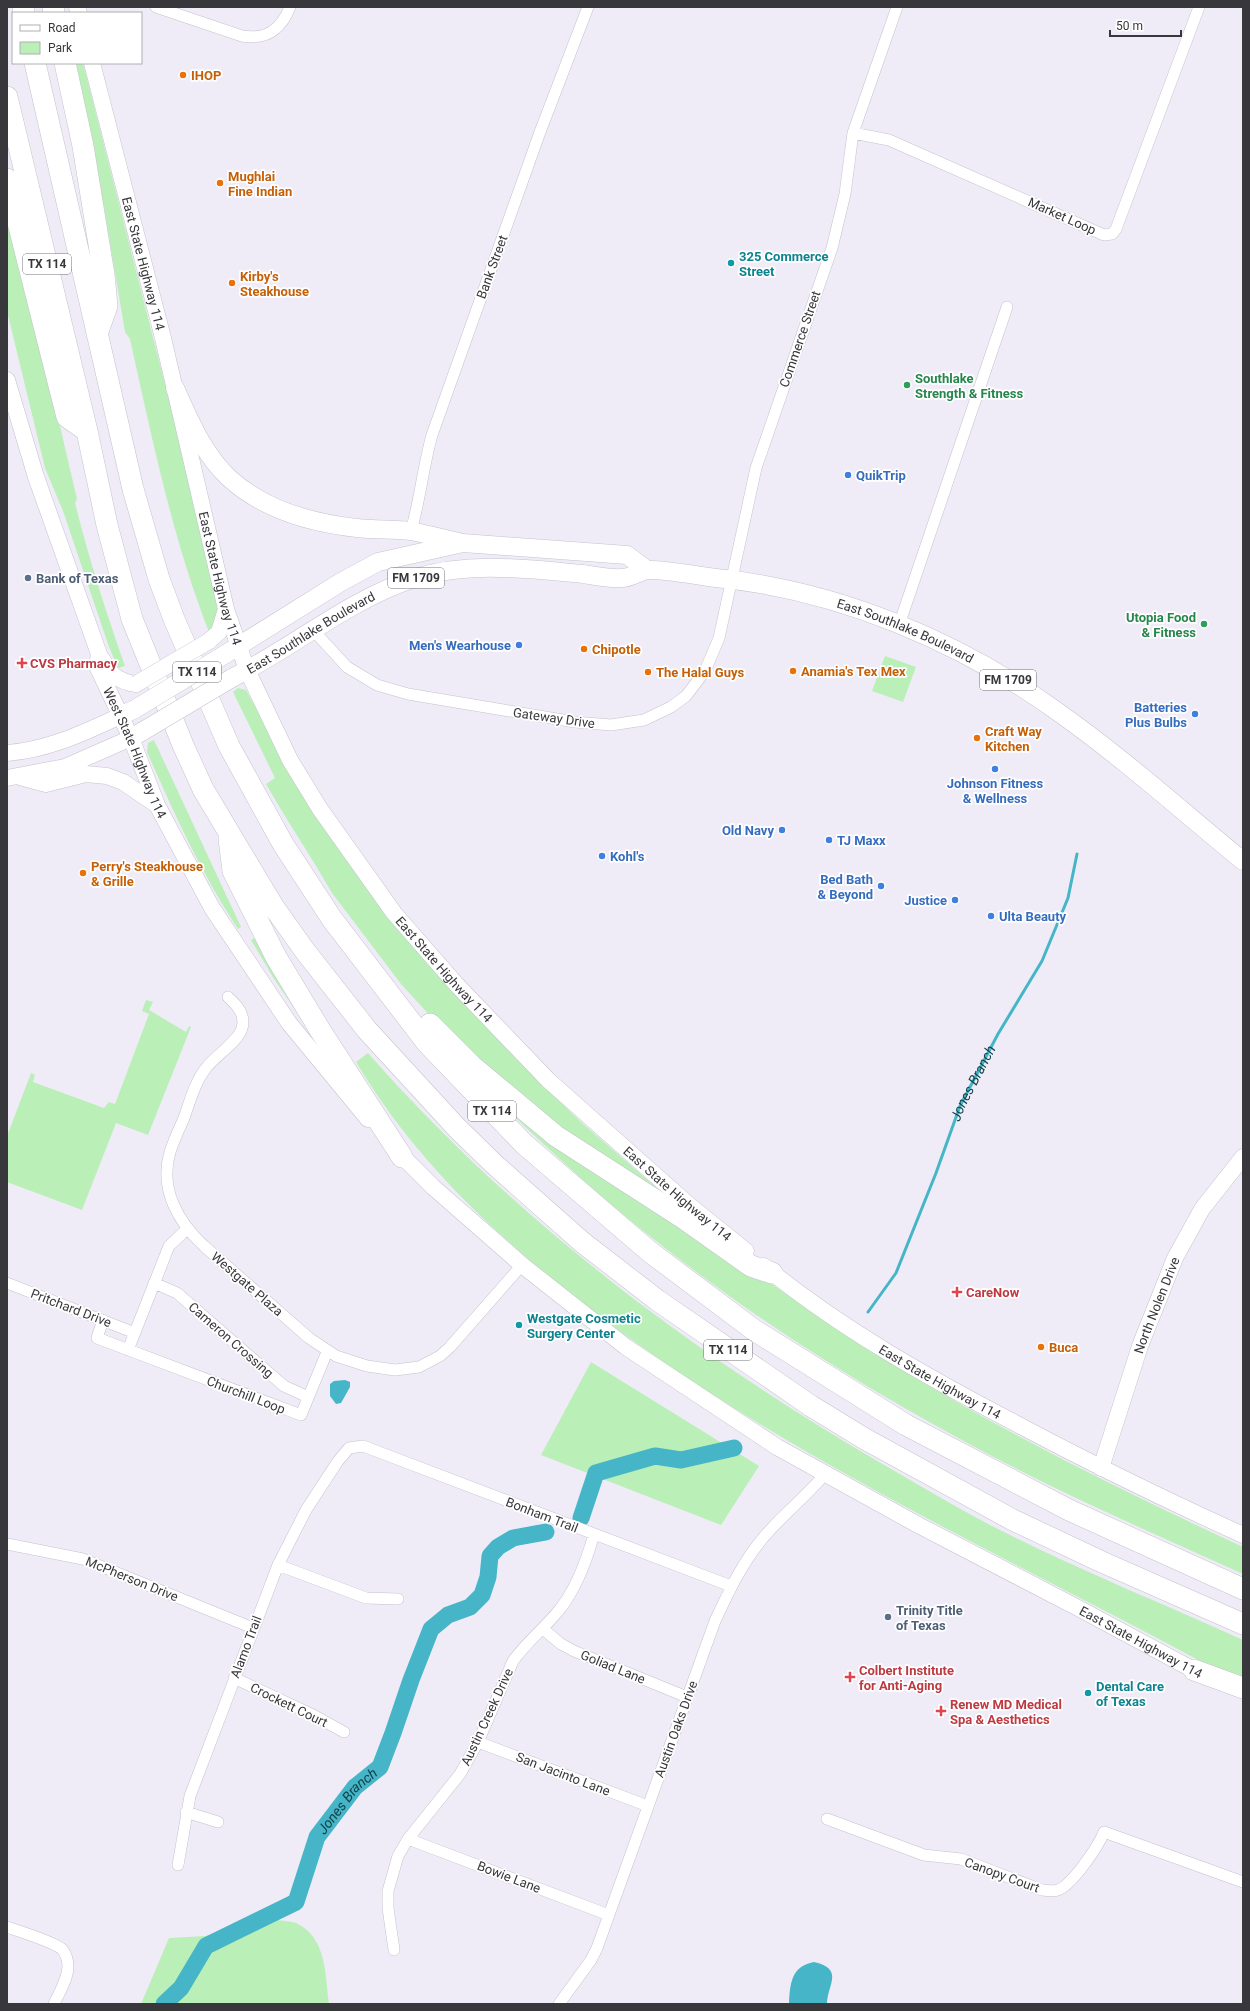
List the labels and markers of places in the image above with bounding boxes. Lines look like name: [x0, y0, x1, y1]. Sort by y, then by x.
place label: IHOP: [191, 68, 221, 83]
marker: IHOP: [178, 70, 188, 80]
place label: Mughlai Fine Indian: [228, 169, 292, 199]
marker: Mughlai Fine Indian: [215, 178, 225, 188]
place label: 325 Commerce Street: [739, 249, 828, 279]
marker: 325 Commerce Street: [726, 258, 736, 268]
place label: Kirby's Steakhouse: [240, 269, 309, 299]
marker: Kirby's Steakhouse: [227, 278, 237, 288]
place label: Southlake Strength & Fitness: [915, 371, 1023, 401]
marker: Southlake Strength & Fitness: [902, 380, 912, 390]
place label: QuikTrip: [856, 468, 906, 483]
marker: QuikTrip: [843, 470, 853, 480]
place label: Bank of Texas: [36, 571, 119, 586]
marker: Bank of Texas: [23, 573, 33, 583]
place label: Utopia Food & Fitness: [1126, 610, 1196, 640]
marker: Utopia Food & Fitness: [1199, 619, 1209, 629]
place label: Men's Wearhouse: [409, 638, 511, 653]
marker: Men's Wearhouse: [514, 640, 524, 650]
place label: Chipotle: [592, 642, 641, 657]
marker: Chipotle: [579, 644, 589, 654]
place label: CVS Pharmacy: [30, 656, 118, 671]
marker: CVS Pharmacy: [17, 658, 27, 668]
place label: Anamia's Tex Mex: [801, 664, 906, 679]
place label: The Halal Guys: [656, 665, 744, 680]
marker: Anamia's Tex Mex: [788, 666, 798, 676]
marker: The Halal Guys: [643, 667, 653, 677]
place label: Batteries Plus Bulbs: [1125, 700, 1187, 730]
marker: Batteries Plus Bulbs: [1190, 709, 1200, 719]
place label: Craft Way Kitchen: [985, 724, 1042, 754]
marker: Craft Way Kitchen: [972, 733, 982, 743]
marker: Johnson Fitness & Wellness: [990, 764, 1000, 774]
place label: Johnson Fitness & Wellness: [947, 776, 1043, 806]
place label: Old Navy: [722, 823, 774, 838]
marker: Old Navy: [777, 825, 787, 835]
place label: TJ Maxx: [837, 833, 886, 848]
marker: TJ Maxx: [824, 835, 834, 845]
place label: Kohl's: [610, 849, 645, 864]
marker: Kohl's: [597, 851, 607, 861]
place label: Perry's Steakhouse & Grille: [91, 859, 203, 889]
marker: Perry's Steakhouse & Grille: [78, 868, 88, 878]
place label: Bed Bath & Beyond: [818, 872, 873, 902]
marker: Bed Bath & Beyond: [876, 881, 886, 891]
place label: Justice: [904, 893, 947, 908]
marker: Justice: [950, 895, 960, 905]
place label: Ulta Beauty: [999, 909, 1067, 924]
marker: Ulta Beauty: [986, 911, 996, 921]
place label: CareNow: [966, 1285, 1020, 1300]
marker: CareNow: [951, 1286, 963, 1298]
place label: Westgate Cosmetic Surgery Center: [527, 1311, 641, 1341]
marker: Westgate Cosmetic Surgery Center: [514, 1320, 524, 1330]
place label: Buca: [1049, 1340, 1078, 1355]
marker: Buca: [1036, 1342, 1046, 1352]
place label: Trinity Title of Texas: [896, 1603, 963, 1633]
marker: Trinity Title of Texas: [883, 1612, 893, 1622]
place label: Colbert Institute for Anti-Aging: [859, 1663, 954, 1693]
marker: Colbert Institute for Anti-Aging: [844, 1671, 856, 1683]
place label: Dental Care of Texas: [1096, 1679, 1164, 1709]
marker: Dental Care of Texas: [1083, 1688, 1093, 1698]
place label: Renew MD Medical Spa & Aesthetics: [950, 1697, 1062, 1727]
marker: Renew MD Medical Spa & Aesthetics: [935, 1705, 947, 1717]

